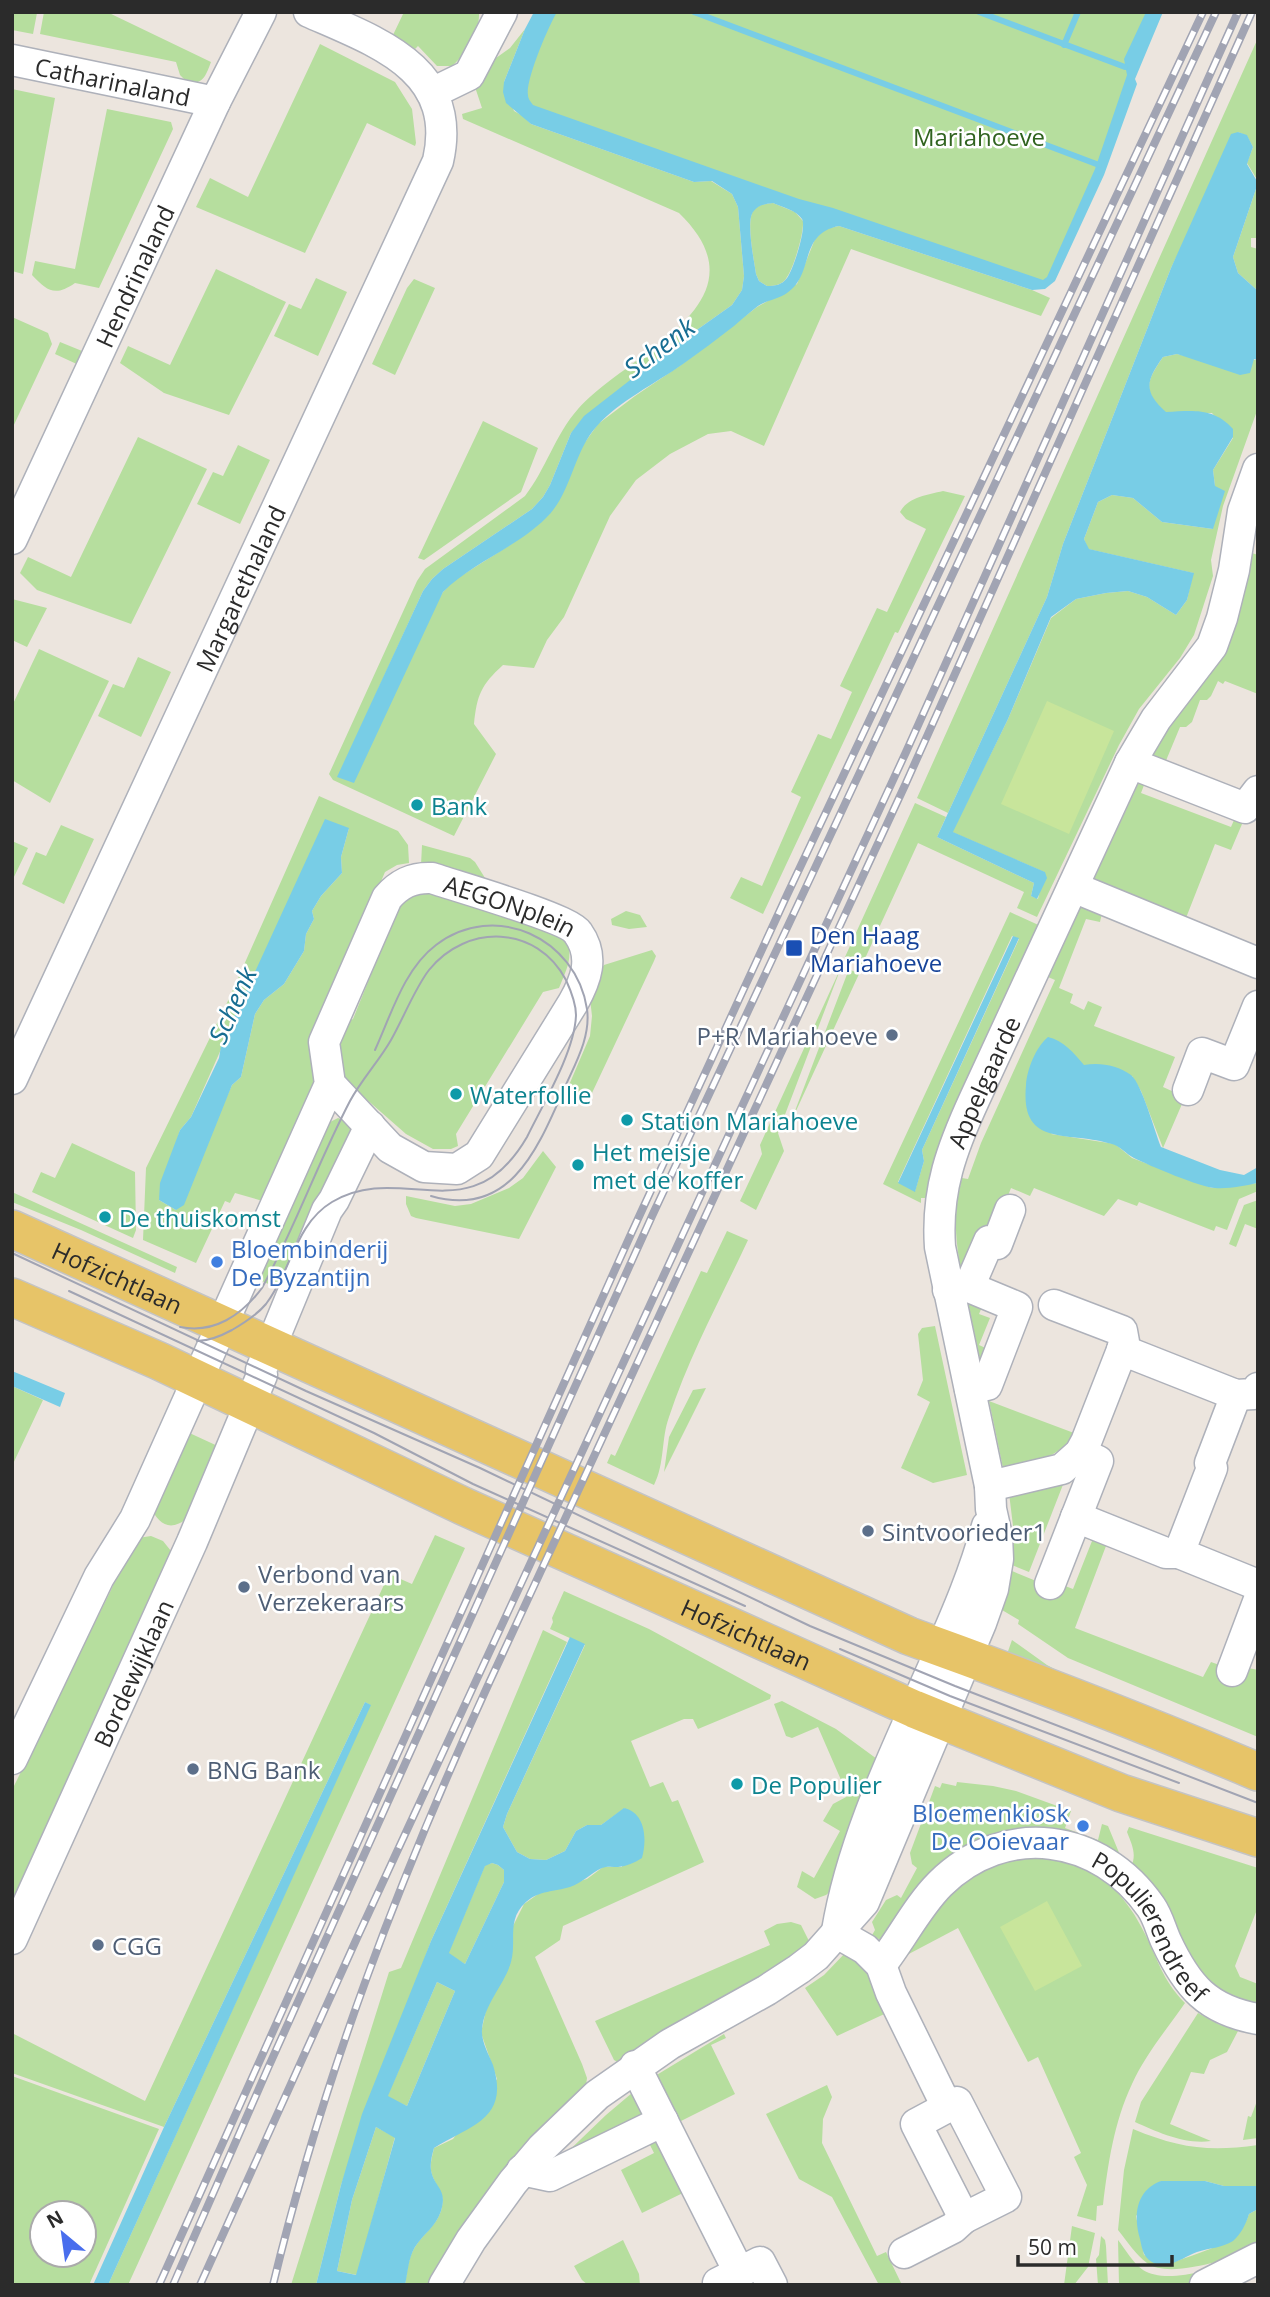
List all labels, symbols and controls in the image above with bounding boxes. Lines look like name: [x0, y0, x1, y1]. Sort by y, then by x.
street label: Catharinaland: [32, 49, 193, 113]
park label: Mariahoeve: [913, 120, 1045, 153]
street label: Hendrinaland: [87, 200, 181, 352]
water label: Schenk: [616, 308, 703, 386]
street label: Margarethaland: [187, 500, 293, 677]
place label: Bank: [431, 789, 488, 822]
marker: Bank: [409, 797, 425, 813]
street label: AEGONplein: [440, 866, 582, 944]
place label: Den Haag Mariahoeve: [810, 918, 942, 979]
marker: Den Haag Mariahoeve: [784, 938, 804, 958]
water label: Schenk: [199, 960, 265, 1049]
street label: Appelgaarde: [939, 1010, 1027, 1153]
place label: P+R Mariahoeve: [697, 1019, 878, 1052]
marker: P+R Mariahoeve: [884, 1027, 900, 1043]
place label: Waterfollie: [470, 1078, 592, 1111]
marker: Waterfollie: [448, 1086, 464, 1102]
place label: Station Mariahoeve: [641, 1104, 858, 1137]
marker: Station Mariahoeve: [619, 1112, 635, 1128]
place label: Het meisje met de koffer: [592, 1135, 744, 1196]
marker: Het meisje met de koffer: [570, 1157, 586, 1173]
place label: De thuiskomst: [119, 1201, 281, 1234]
marker: De thuiskomst: [97, 1209, 113, 1225]
place label: Bloembinderij De Byzantijn: [231, 1232, 388, 1293]
street label: Hofzichtlaan: [47, 1233, 188, 1321]
marker: Bloembinderij De Byzantijn: [209, 1254, 225, 1270]
place label: Sintvoorieder1: [882, 1515, 1046, 1548]
marker: Sintvoorieder1: [860, 1523, 876, 1539]
place label: Verbond van Verzekeraars: [258, 1557, 404, 1618]
marker: Verbond van Verzekeraars: [236, 1579, 252, 1595]
street label: Hofzichtlaan: [676, 1590, 817, 1677]
street label: Bordewijklaan: [85, 1594, 180, 1752]
place label: BNG Bank: [207, 1753, 321, 1786]
marker: BNG Bank: [185, 1761, 201, 1777]
place label: De Populier: [751, 1768, 882, 1801]
marker: De Populier: [729, 1776, 745, 1792]
place label: Bloemenkiosk De Ooievaar: [912, 1796, 1069, 1857]
marker: Bloemenkiosk De Ooievaar: [1075, 1818, 1091, 1834]
street label: Populierendreef: [1087, 1842, 1217, 2010]
place label: CGG: [112, 1929, 162, 1962]
marker: CGG: [90, 1937, 106, 1953]
north arrow: [28, 2199, 98, 2269]
text: N: [42, 2204, 68, 2234]
scale bar: [1018, 2224, 1172, 2268]
text: 50 m: [1028, 2233, 1077, 2261]

